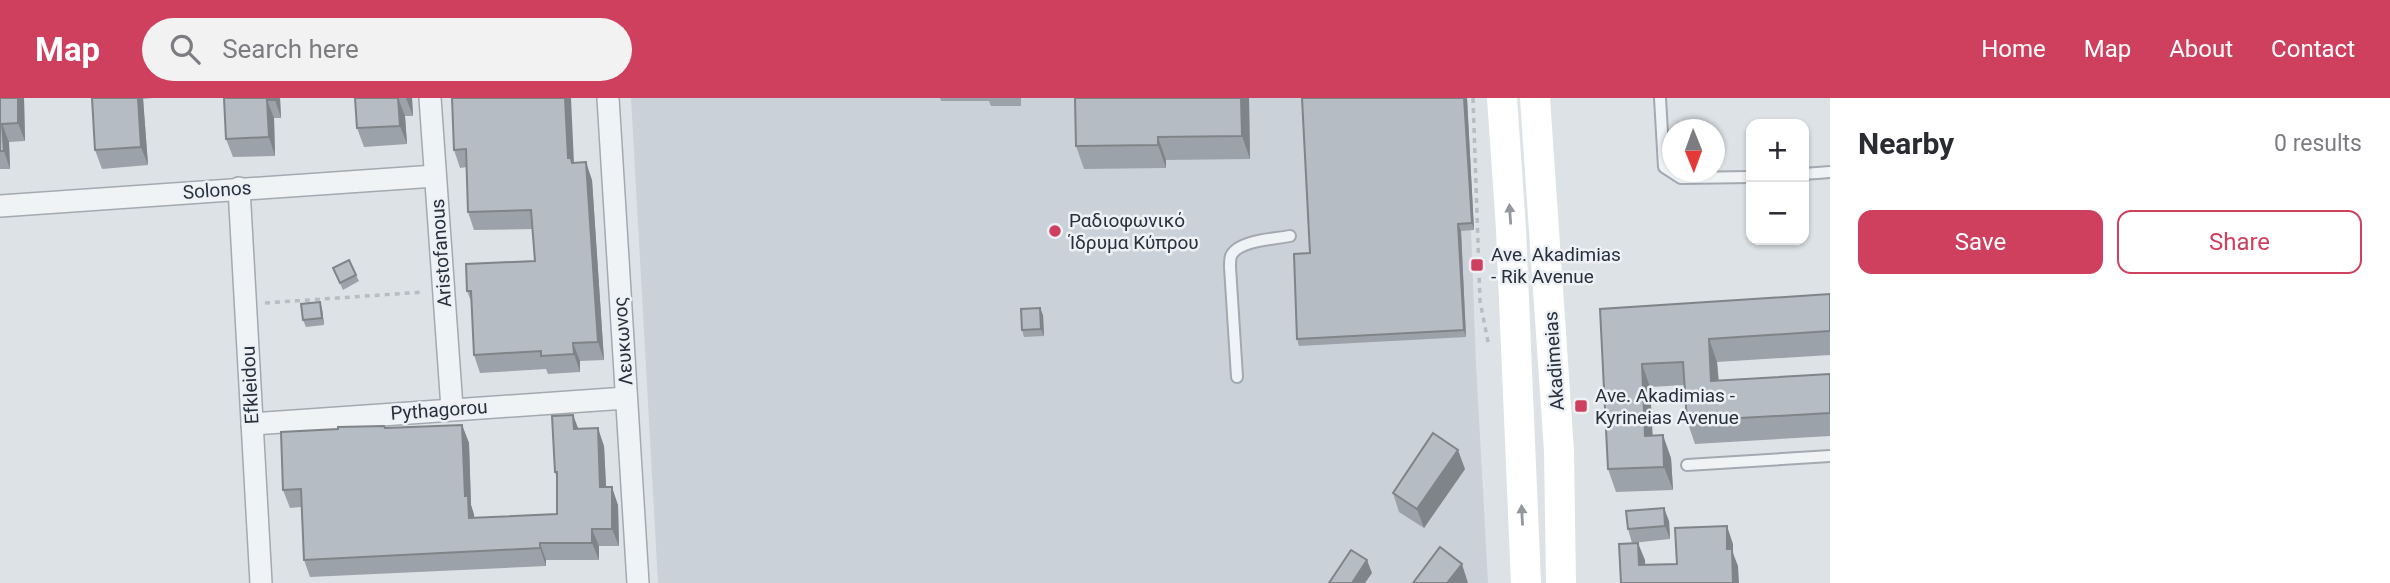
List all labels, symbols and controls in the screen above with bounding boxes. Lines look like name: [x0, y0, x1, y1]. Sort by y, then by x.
search box: [142, 18, 632, 81]
text: Map: [35, 30, 100, 69]
icon: search: [166, 30, 204, 68]
text: Search here: [222, 34, 359, 64]
text: Home: [1981, 35, 2046, 63]
text: Map: [2084, 35, 2131, 63]
text: About: [2169, 35, 2233, 63]
text: Contact: [2271, 35, 2355, 63]
north arrow: [1662, 119, 1725, 182]
map controls: [1746, 119, 1809, 245]
button: +: [1746, 119, 1809, 182]
text: Nearby: [1858, 126, 1954, 161]
text: 0 results: [2274, 130, 2362, 157]
street label: Solonos: [182, 176, 252, 204]
button: −: [1746, 182, 1809, 245]
street label: Aristofanous: [426, 198, 456, 308]
one-way arrow: [1504, 203, 1515, 225]
place label: Ραδιοφωνικό Ίδρυμα Κύπρου: [1068, 209, 1199, 254]
button: Save: [1858, 210, 2103, 274]
button: Share: [2117, 210, 2362, 274]
marker: Ραδιοφωνικό Ίδρυμα Κύπρου: [1047, 223, 1063, 239]
place label: Ave. Akadimias - Rik Avenue: [1491, 243, 1621, 288]
marker: Ave. Akadimias - Rik Avenue: [1469, 257, 1485, 273]
street label: Λευκωνος: [608, 296, 638, 386]
street label: Akadimeias: [1539, 311, 1569, 411]
street label: Efkleidou: [236, 345, 264, 425]
place label: Ave. Akadimias - Kyrineias Avenue: [1595, 384, 1739, 429]
street label: Pythagorou: [390, 395, 488, 425]
marker: Ave. Akadimias - Kyrineias Avenue: [1573, 398, 1589, 414]
one-way arrow: [1516, 504, 1527, 526]

